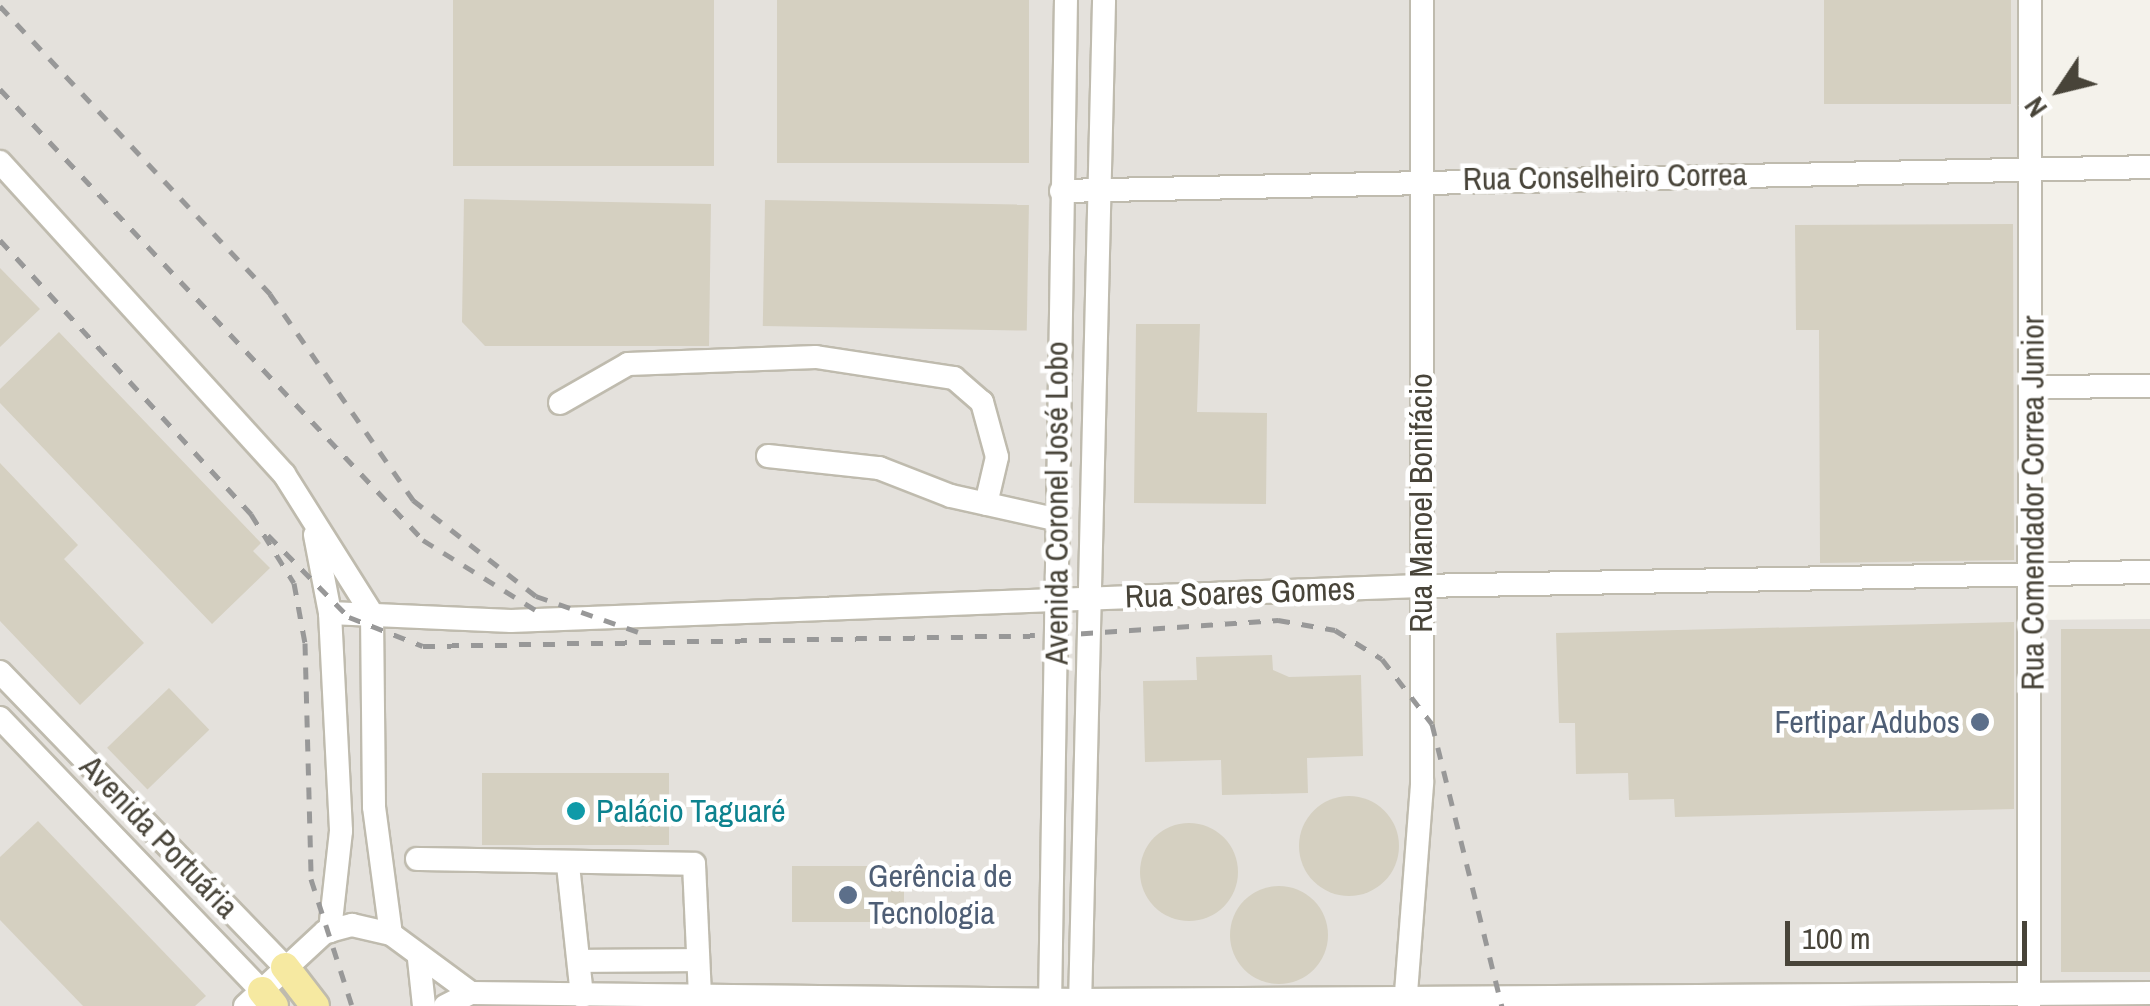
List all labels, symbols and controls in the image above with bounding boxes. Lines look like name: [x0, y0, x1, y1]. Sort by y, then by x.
north arrow: [2010, 40, 2110, 140]
text: N: [2015, 90, 2056, 125]
street label: Rua Conselheiro Correa: [1462, 155, 1748, 199]
street label: Rua Comendador Correa Junior: [2014, 316, 2052, 690]
street label: Avenida Coronel José Lobo: [1038, 341, 1076, 665]
street label: Rua Manoel Bonifácio: [1402, 373, 1440, 633]
street label: Rua Soares Gomes: [1124, 570, 1356, 616]
place label: Fertipar Adubos: [1773, 703, 1960, 741]
marker: Fertipar Adubos: [1969, 711, 1991, 733]
street label: Avenida Portuária: [72, 748, 246, 926]
place label: Palácio Taguaré: [596, 792, 786, 830]
marker: Palácio Taguaré: [565, 800, 587, 822]
place label: Gerência de Tecnologia: [868, 858, 1012, 933]
marker: Gerência de Tecnologia: [837, 884, 859, 906]
scale bar: [1790, 901, 2032, 963]
text: 100 m: [1802, 918, 1870, 958]

